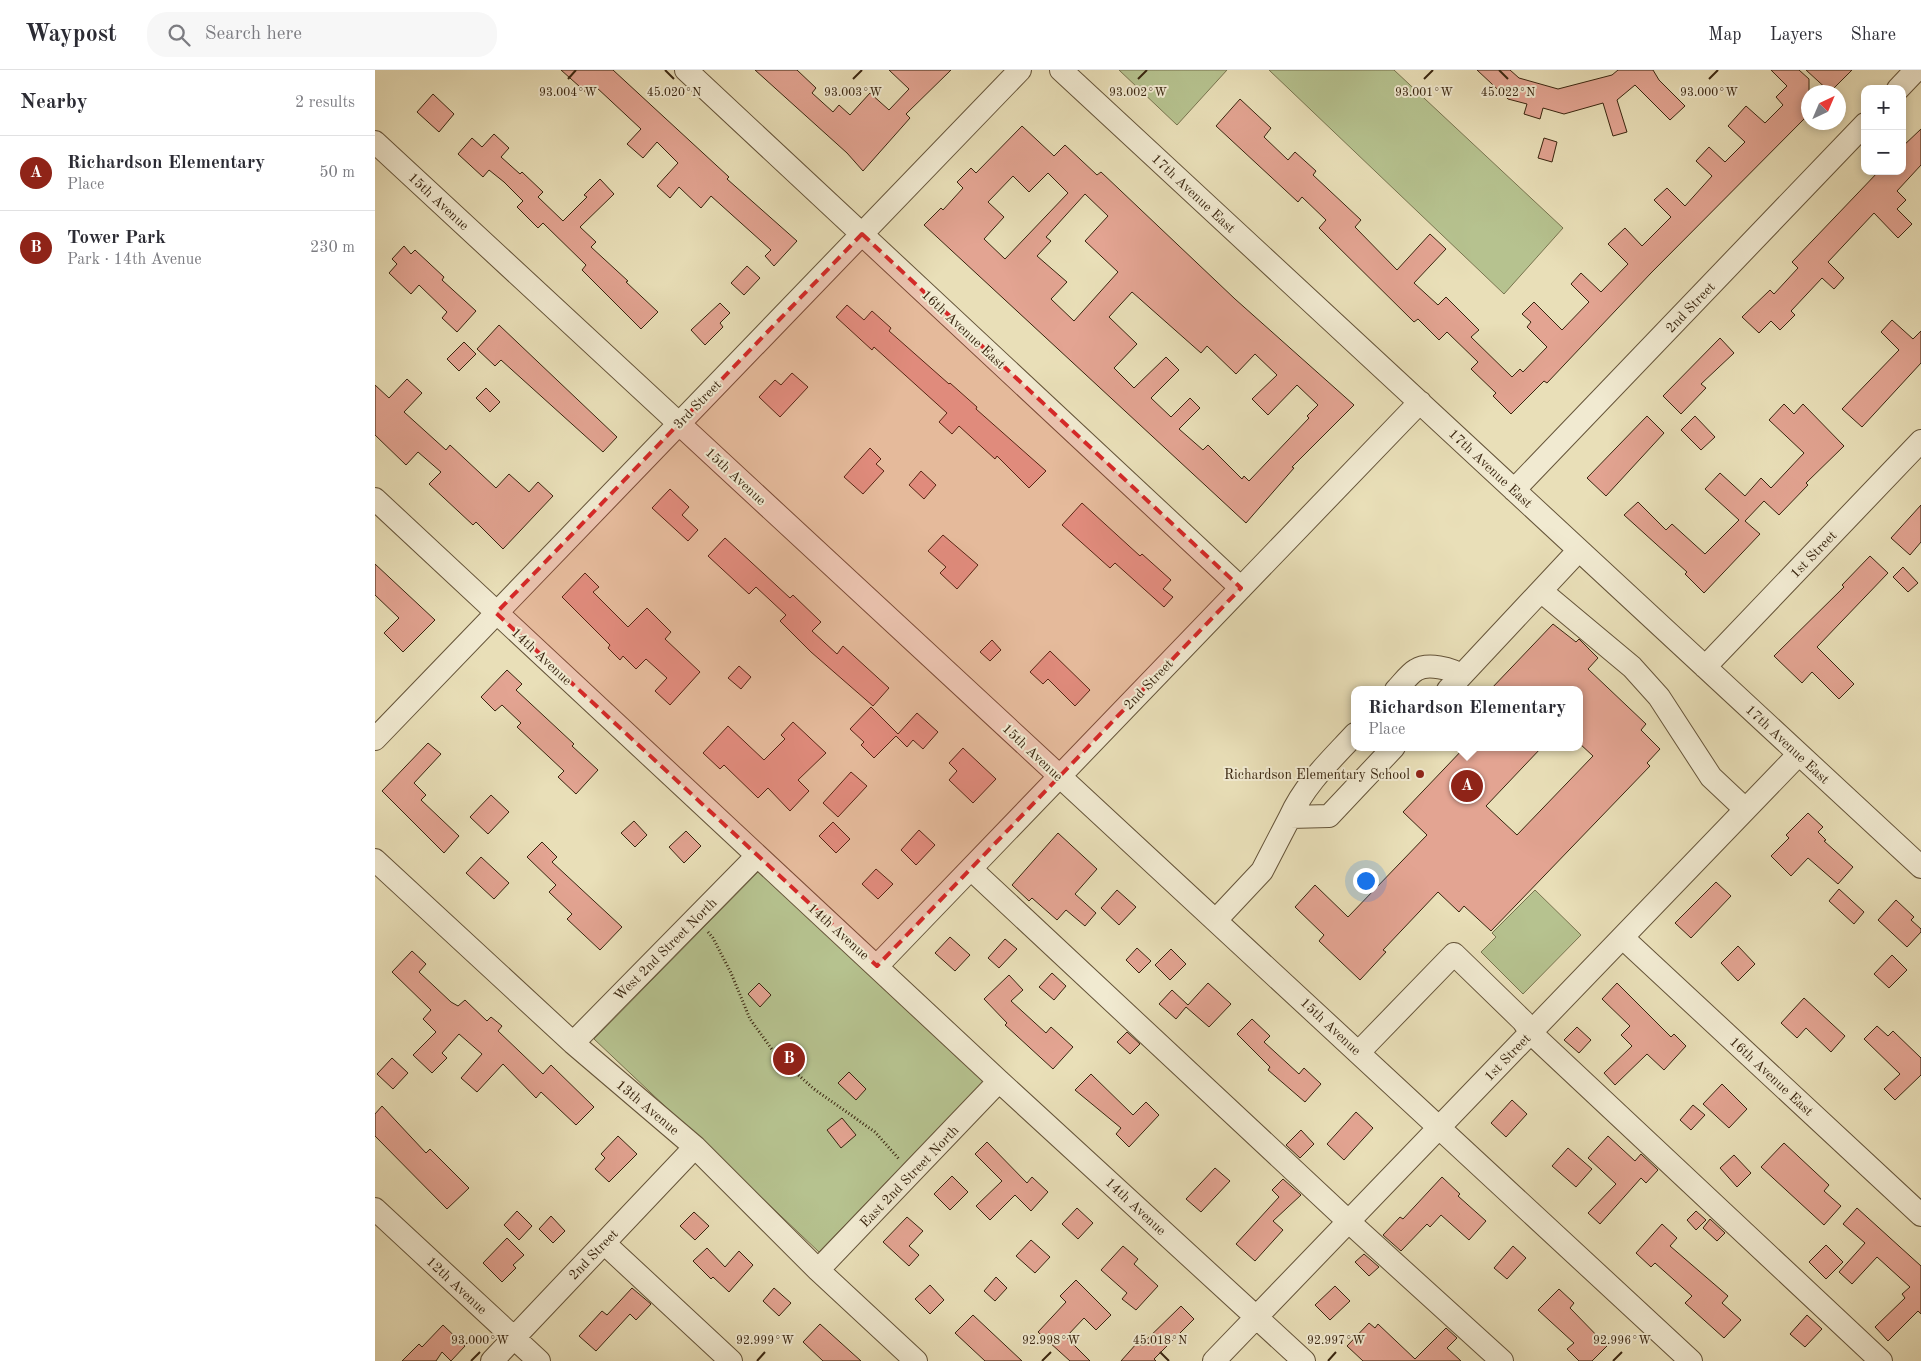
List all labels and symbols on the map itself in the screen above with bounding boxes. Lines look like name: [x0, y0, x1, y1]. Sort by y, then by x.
north arrow: [1801, 85, 1846, 130]
text: 45.020°N: [647, 86, 701, 99]
text: 45.022°N: [1481, 86, 1535, 99]
text: 93.004°W: [539, 87, 597, 99]
text: 93.003°W: [824, 87, 882, 99]
text: 93.002°W: [1109, 87, 1167, 99]
text: 93.001°W: [1395, 87, 1453, 99]
text: 93.000°W: [1680, 87, 1738, 99]
street label: 17th Avenue East: [1149, 152, 1238, 236]
street label: 15th Avenue: [405, 170, 471, 233]
street label: 2nd Street: [1663, 280, 1718, 336]
street label: 16th Avenue East: [919, 288, 1008, 372]
street label: 3rd Street: [671, 377, 724, 432]
street label: 17th Avenue East: [1446, 427, 1535, 511]
street label: 15th Avenue: [702, 445, 768, 508]
street label: 1st Street: [1788, 528, 1840, 581]
street label: 14th Avenue: [508, 625, 574, 688]
street label: 2nd Street: [1121, 657, 1176, 713]
street label: 17th Avenue East: [1743, 703, 1832, 787]
street label: 15th Avenue: [999, 721, 1065, 784]
pin: A: [1451, 767, 1483, 805]
place label: Richardson Elementary School: [1224, 768, 1410, 782]
marker: Richardson Elementary School: [1414, 768, 1426, 780]
your location: [1353, 868, 1379, 894]
street label: West 2nd Street North: [612, 895, 720, 1004]
street label: 14th Avenue: [805, 901, 872, 963]
street label: 15th Avenue: [1297, 995, 1363, 1058]
street label: 1st Street: [1482, 1031, 1534, 1084]
street label: 16th Avenue East: [1727, 1035, 1816, 1119]
pin: B: [773, 1040, 805, 1078]
street label: 13th Avenue: [613, 1078, 681, 1138]
street label: East 2nd Street North: [858, 1123, 962, 1230]
street label: 14th Avenue: [1102, 1175, 1168, 1238]
street label: 2nd Street: [566, 1227, 621, 1283]
street label: 12th Avenue: [423, 1254, 489, 1317]
text: 45.018°N: [1133, 1334, 1187, 1347]
text: 93.000°W: [451, 1335, 509, 1347]
text: 92.999°W: [736, 1335, 794, 1347]
text: 92.998°W: [1022, 1335, 1080, 1347]
text: 92.997°W: [1307, 1335, 1365, 1347]
text: 92.996°W: [1593, 1335, 1651, 1347]

